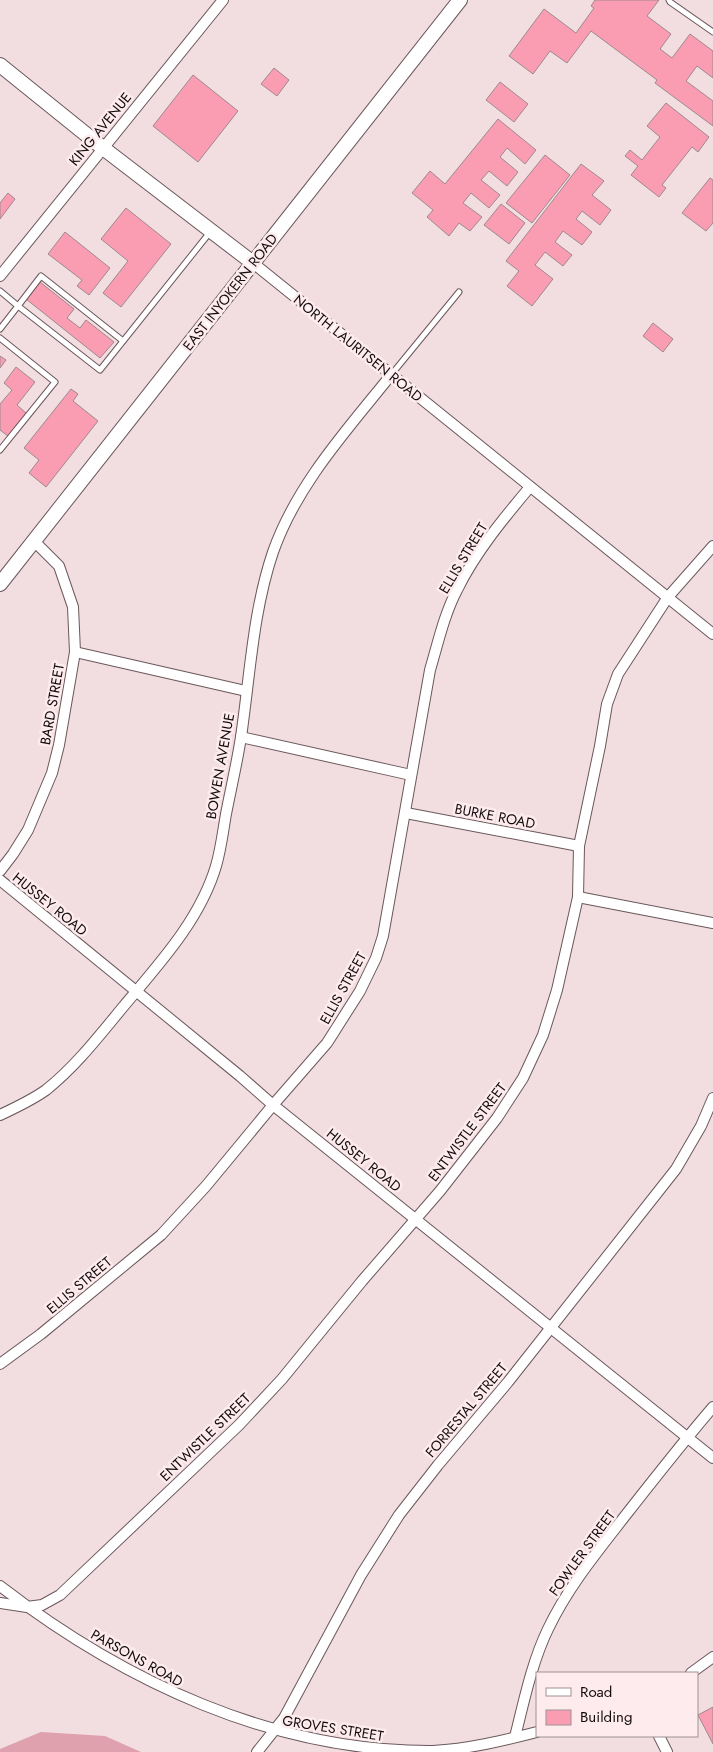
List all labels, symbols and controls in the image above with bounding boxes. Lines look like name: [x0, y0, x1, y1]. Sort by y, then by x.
street label: KING AVENUE: [64, 88, 136, 170]
street label: EAST INYOKERN ROAD: [178, 229, 282, 355]
street label: NORTH LAURITSEN ROAD: [289, 290, 427, 406]
street label: ELLIS STREET: [434, 518, 492, 597]
street label: BARD STREET: [35, 661, 69, 746]
street label: BOWEN AVENUE: [201, 711, 239, 821]
street label: BURKE ROAD: [453, 798, 537, 834]
street label: HUSSEY ROAD: [8, 868, 92, 940]
street label: ELLIS STREET: [315, 948, 371, 1028]
street label: ENTWISTLE STREET: [423, 1078, 511, 1186]
street label: HUSSEY ROAD: [322, 1124, 406, 1196]
street label: ELLIS STREET: [42, 1251, 116, 1318]
street label: FORRESTAL STREET: [420, 1358, 512, 1462]
street label: ENTWISTLE STREET: [155, 1388, 255, 1486]
street label: FOWLER STREET: [544, 1506, 620, 1600]
street label: PARSONS ROAD: [87, 1624, 187, 1692]
legend: [536, 1672, 698, 1737]
text: Road: [580, 1681, 612, 1703]
text: Building: [580, 1706, 632, 1728]
street label: GROVES STREET: [281, 1710, 385, 1746]

